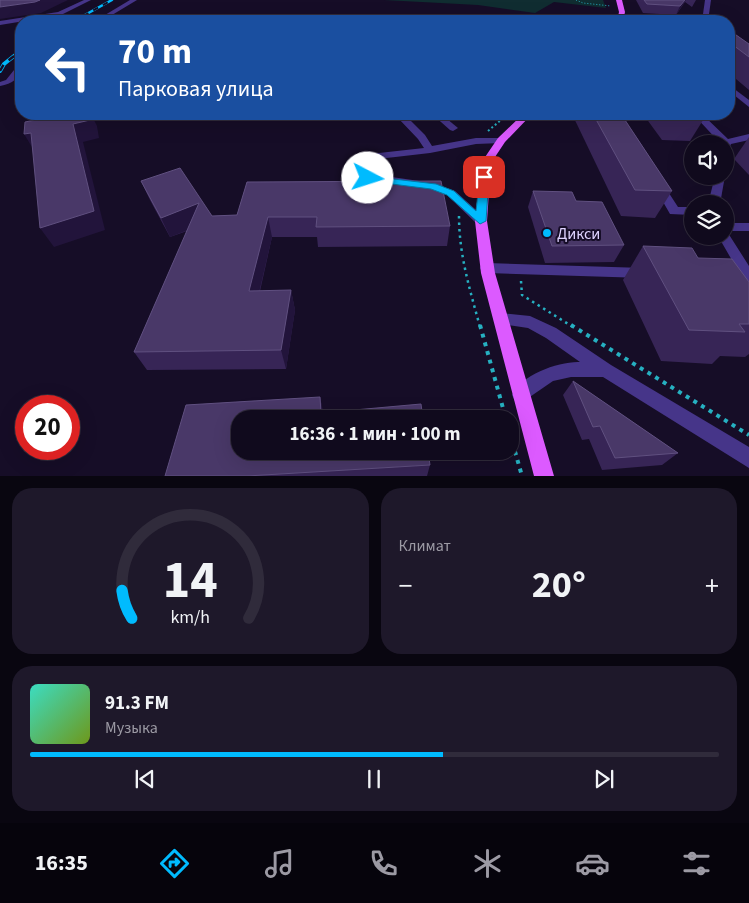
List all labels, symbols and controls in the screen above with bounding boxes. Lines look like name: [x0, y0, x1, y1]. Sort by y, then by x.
text: 70 m: [118, 27, 192, 77]
icon: left: [35, 35, 100, 100]
text: Парковая улица: [118, 73, 274, 105]
map controls: [684, 135, 734, 245]
button: sound: [684, 135, 734, 185]
position arrow: [341, 151, 393, 203]
pin: [463, 156, 505, 198]
icon: arrive: [470, 163, 498, 191]
button: layers: [684, 195, 734, 245]
place label: Дикси: [557, 223, 600, 245]
marker: Дикси: [541, 227, 553, 239]
speed limit sign: 20: [15, 395, 80, 460]
text: 16:36 · 1 мин · 100 m: [289, 421, 461, 448]
text: Климат: [399, 535, 451, 557]
text: 14: [163, 544, 218, 618]
text: 20°: [532, 558, 586, 612]
text: −: [399, 566, 412, 606]
text: +: [705, 566, 719, 606]
text: km/h: [170, 605, 210, 630]
text: 91.3 FM: [105, 690, 169, 717]
text: Музыка: [105, 717, 158, 739]
icon: previous: [131, 765, 159, 793]
icon: pause: [360, 765, 388, 793]
icon: next: [590, 765, 618, 793]
icon: directions: [157, 846, 192, 881]
icon: music: [262, 846, 297, 881]
icon: phone: [366, 846, 401, 881]
icon: climate: [470, 846, 505, 881]
icon: car: [575, 846, 610, 881]
icon: filters: [679, 846, 714, 881]
text: 16:35: [35, 847, 88, 879]

